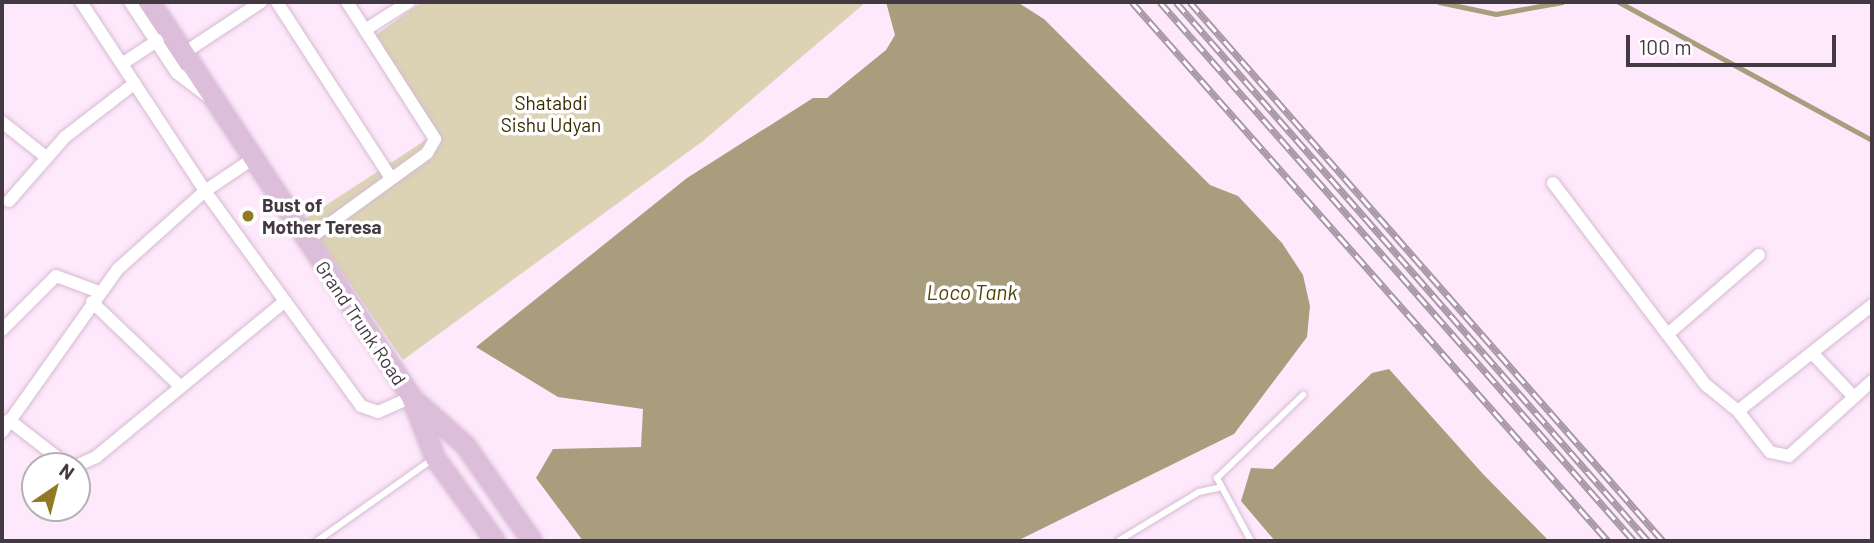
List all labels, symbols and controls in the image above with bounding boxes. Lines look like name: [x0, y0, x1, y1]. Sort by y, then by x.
scale bar: [1629, 21, 1839, 65]
text: 100 m: [1639, 34, 1692, 59]
park label: Shatabdi Sishu Udyan: [501, 92, 601, 136]
place label: Bust of Mother Teresa: [262, 194, 382, 238]
marker: Bust of Mother Teresa: [240, 208, 256, 224]
street label: Grand Trunk Road: [311, 257, 411, 389]
water label: Loco Tank: [926, 279, 1018, 305]
north arrow: [21, 452, 91, 522]
text: N: [55, 458, 79, 484]

